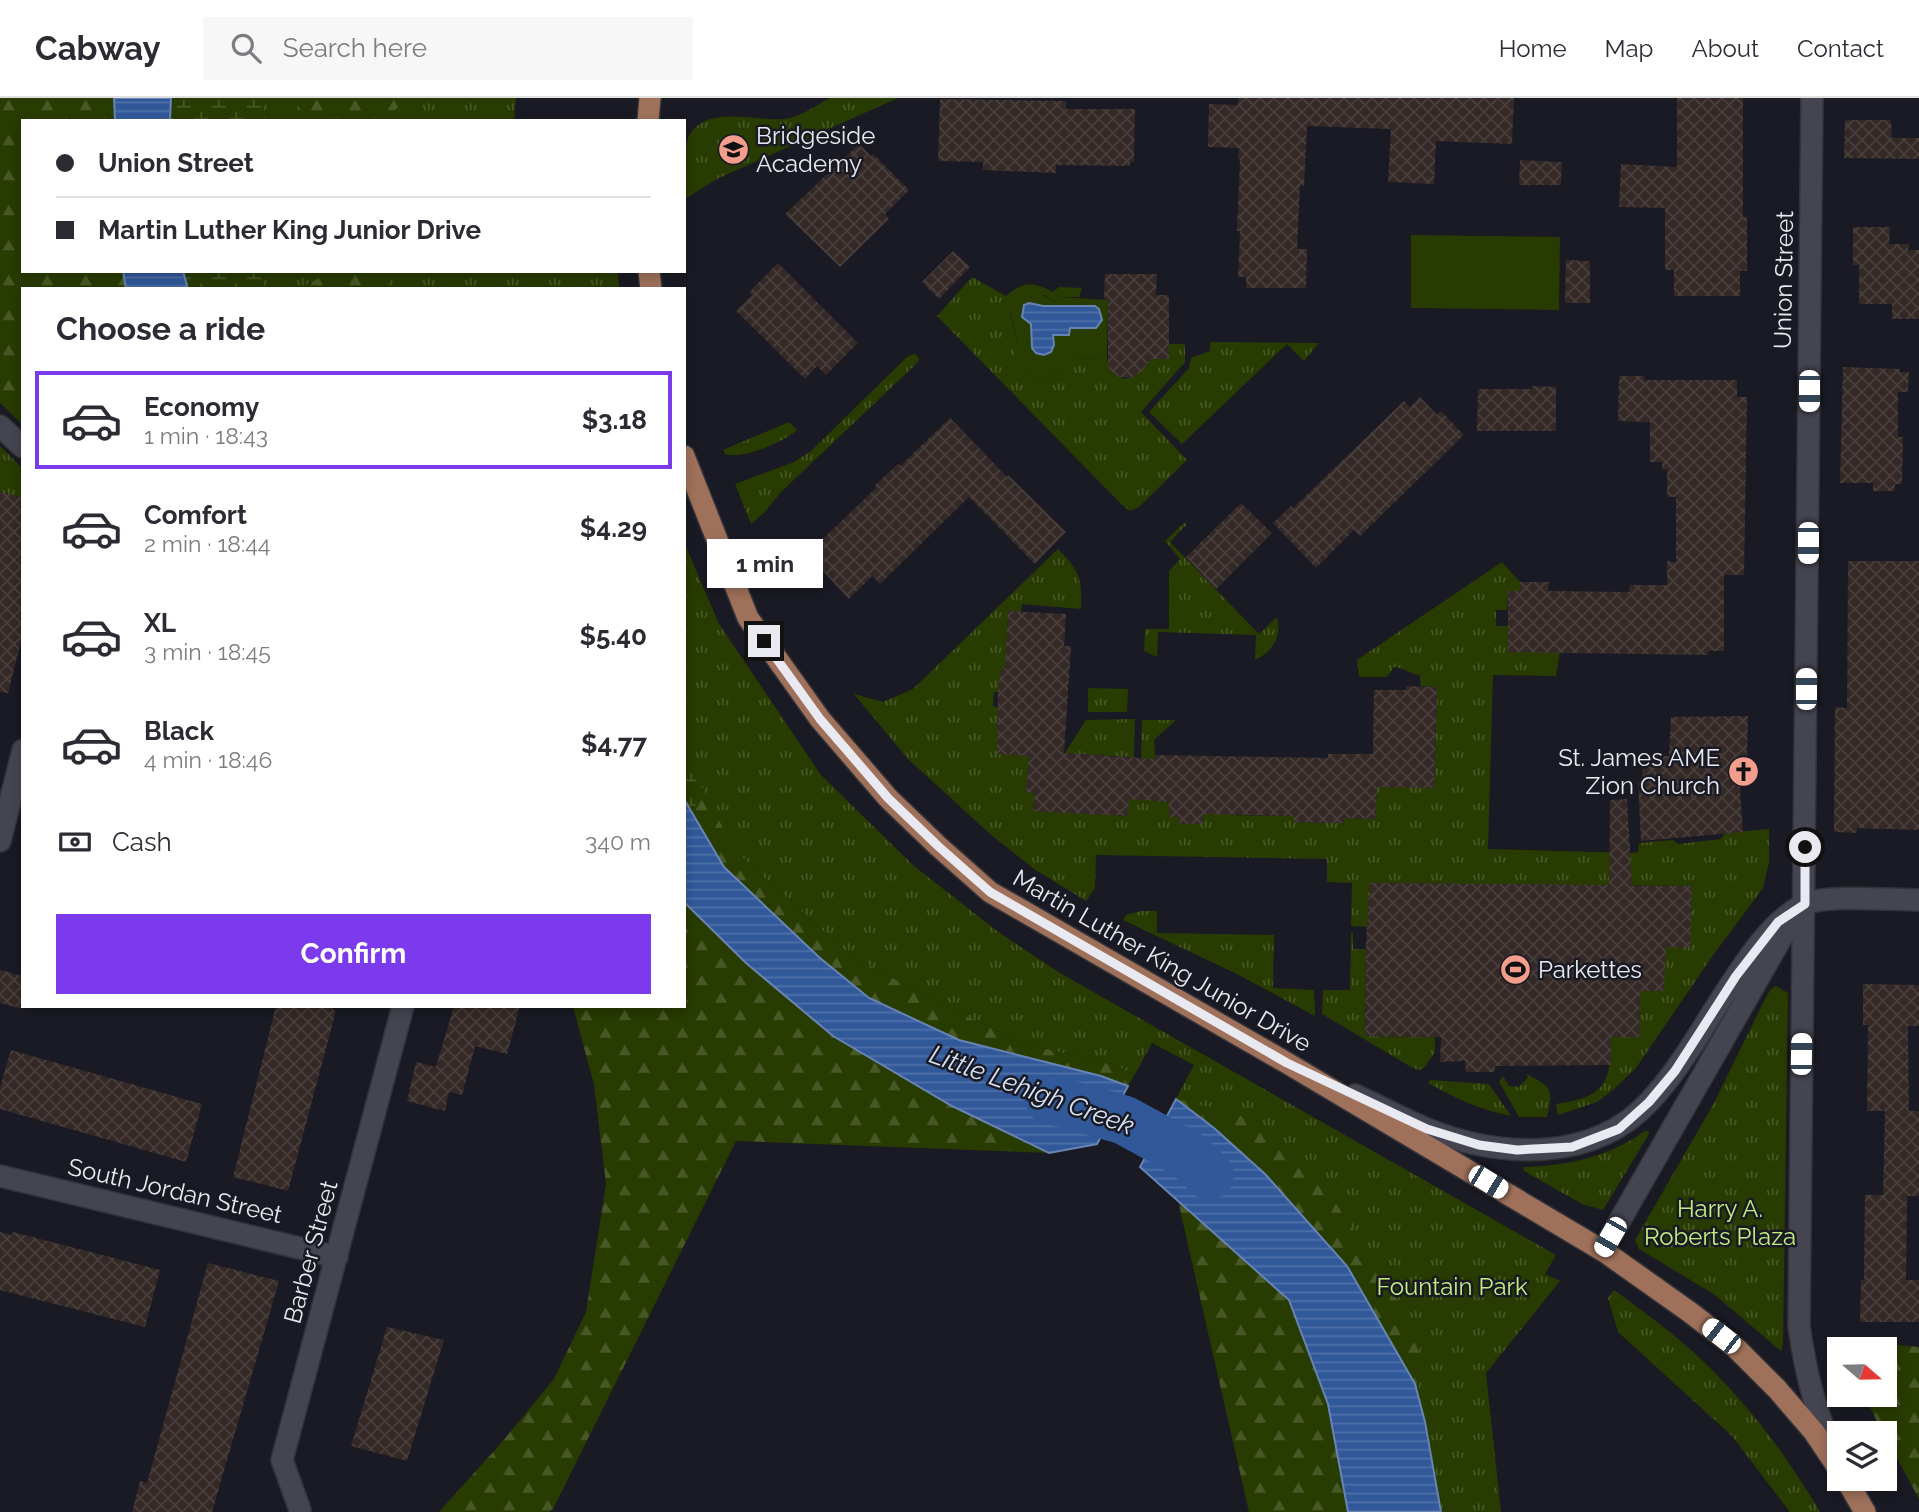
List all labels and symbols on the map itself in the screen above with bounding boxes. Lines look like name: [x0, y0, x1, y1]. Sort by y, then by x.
place label: Bridgeside Academy: [756, 121, 875, 178]
school or university icon: Bridgeside Academy: [716, 133, 750, 167]
street label: Union Street: [1768, 211, 1799, 349]
car: [1799, 370, 1820, 412]
car: [1798, 522, 1819, 564]
callout: 1 min: [706, 540, 822, 588]
route end: [748, 625, 780, 657]
car: [1796, 668, 1817, 710]
place label: St. James AME Zion Church: [1558, 743, 1720, 800]
church icon: St. James AME Zion Church: [1726, 755, 1760, 789]
route start: [1789, 831, 1821, 863]
street label: Martin Luther King Junior Drive: [1008, 863, 1317, 1058]
sports icon: Parkettes: [1498, 953, 1532, 987]
place label: Parkettes: [1538, 955, 1642, 984]
car: [1791, 1033, 1812, 1075]
water label: Little Lehigh Creek: [926, 1039, 1138, 1141]
street label: South Jordan Street: [65, 1152, 285, 1229]
car: [1465, 1162, 1512, 1202]
street label: Barber Street: [278, 1177, 344, 1327]
park label: Harry A. Roberts Plaza: [1644, 1194, 1796, 1251]
car: [1591, 1214, 1630, 1260]
park label: Fountain Park: [1376, 1272, 1528, 1301]
car: [1698, 1315, 1745, 1357]
north arrow: [1827, 1337, 1897, 1407]

